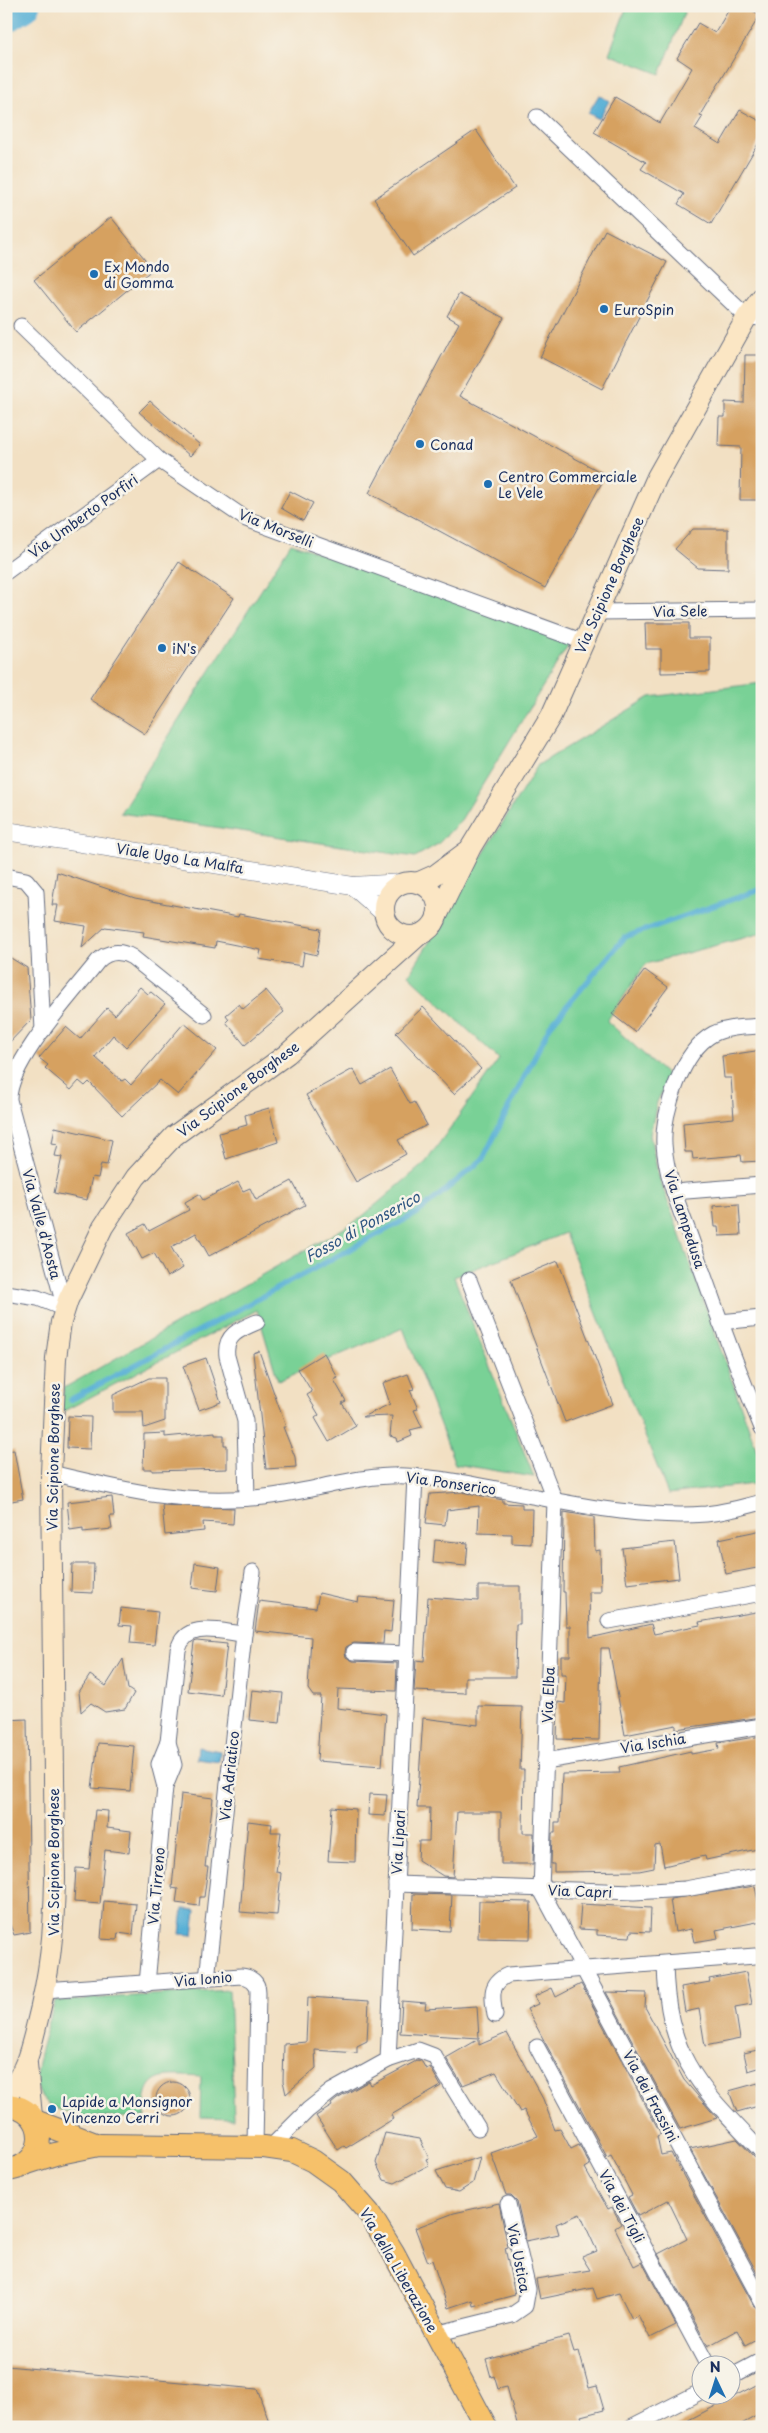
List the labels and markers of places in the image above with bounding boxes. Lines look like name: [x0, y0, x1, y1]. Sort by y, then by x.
place label: Ex Mondo di Gomma: [104, 256, 174, 293]
marker: Ex Mondo di Gomma: [88, 268, 100, 280]
place label: EuroSpin: [614, 299, 674, 320]
marker: EuroSpin: [598, 303, 610, 315]
place label: Conad: [430, 434, 473, 455]
marker: Conad: [414, 438, 426, 450]
place label: Centro Commerciale Le Vele: [498, 466, 638, 503]
marker: Centro Commerciale Le Vele: [482, 478, 494, 490]
place label: iN's: [172, 638, 196, 659]
marker: iN's: [156, 642, 168, 654]
place label: Lapide a Monsignor Vincenzo Cerri: [62, 2091, 193, 2128]
marker: Lapide a Monsignor Vincenzo Cerri: [46, 2103, 58, 2115]

